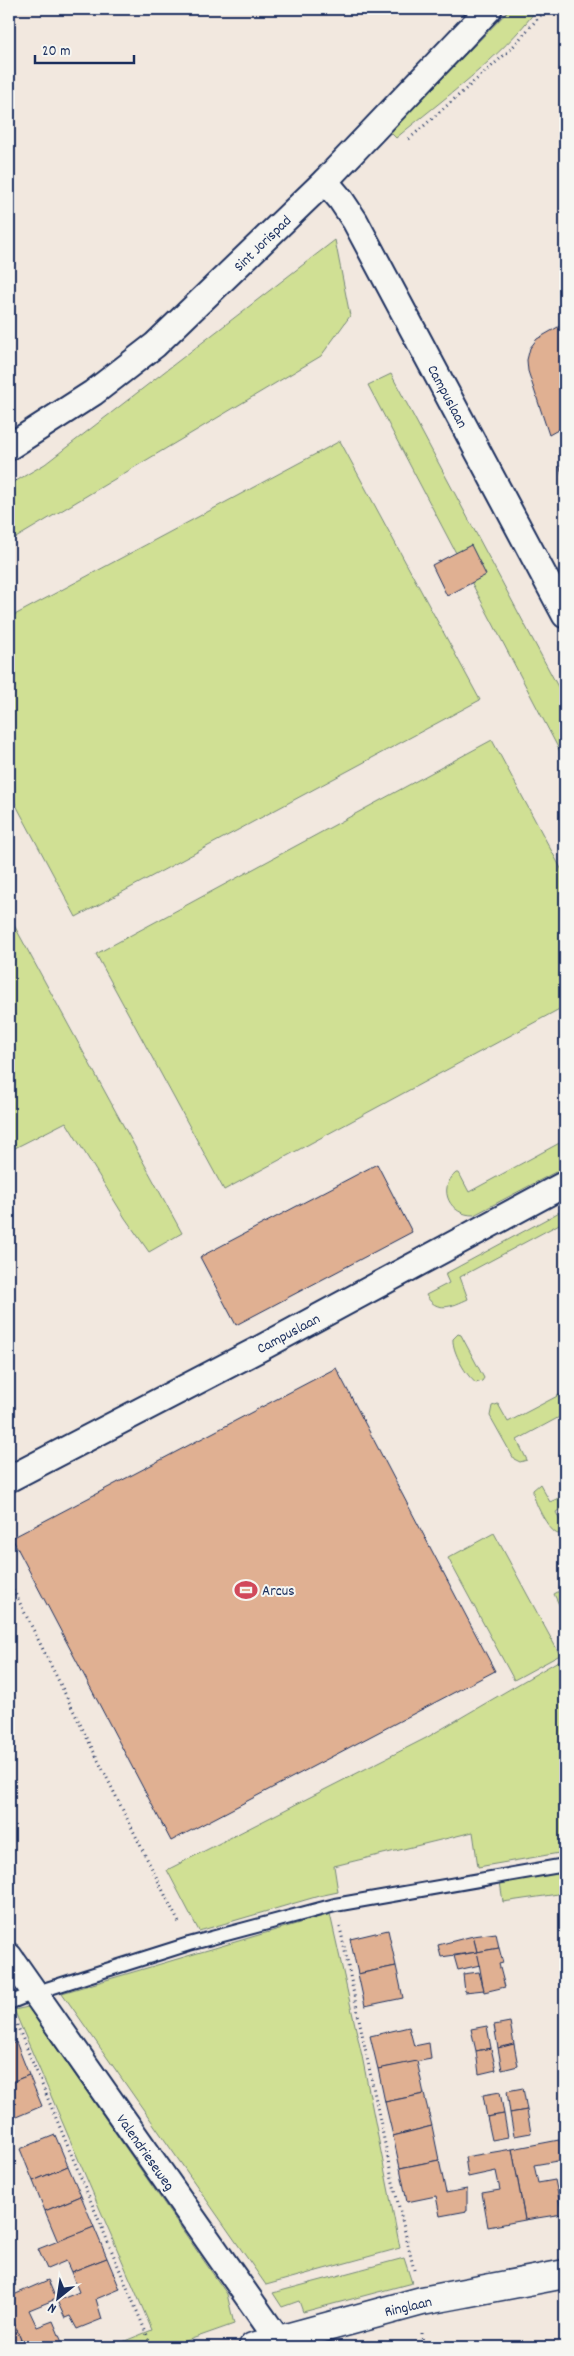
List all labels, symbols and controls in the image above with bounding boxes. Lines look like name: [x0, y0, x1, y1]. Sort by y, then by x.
scale bar: [35, 32, 134, 64]
text: 20 m: [42, 41, 70, 63]
street label: Sint Jorispad: [229, 211, 297, 278]
street label: Campuslaan: [420, 361, 472, 433]
street label: Campuslaan: [253, 1309, 325, 1361]
sports icon: Arcus: [233, 1577, 259, 1603]
place label: Arcus: [262, 1581, 295, 1603]
street label: Valendrieseweg: [110, 2110, 179, 2196]
north arrow: [32, 2274, 82, 2324]
street label: Ringlaan: [383, 2292, 434, 2324]
text: N: [44, 2297, 60, 2318]

